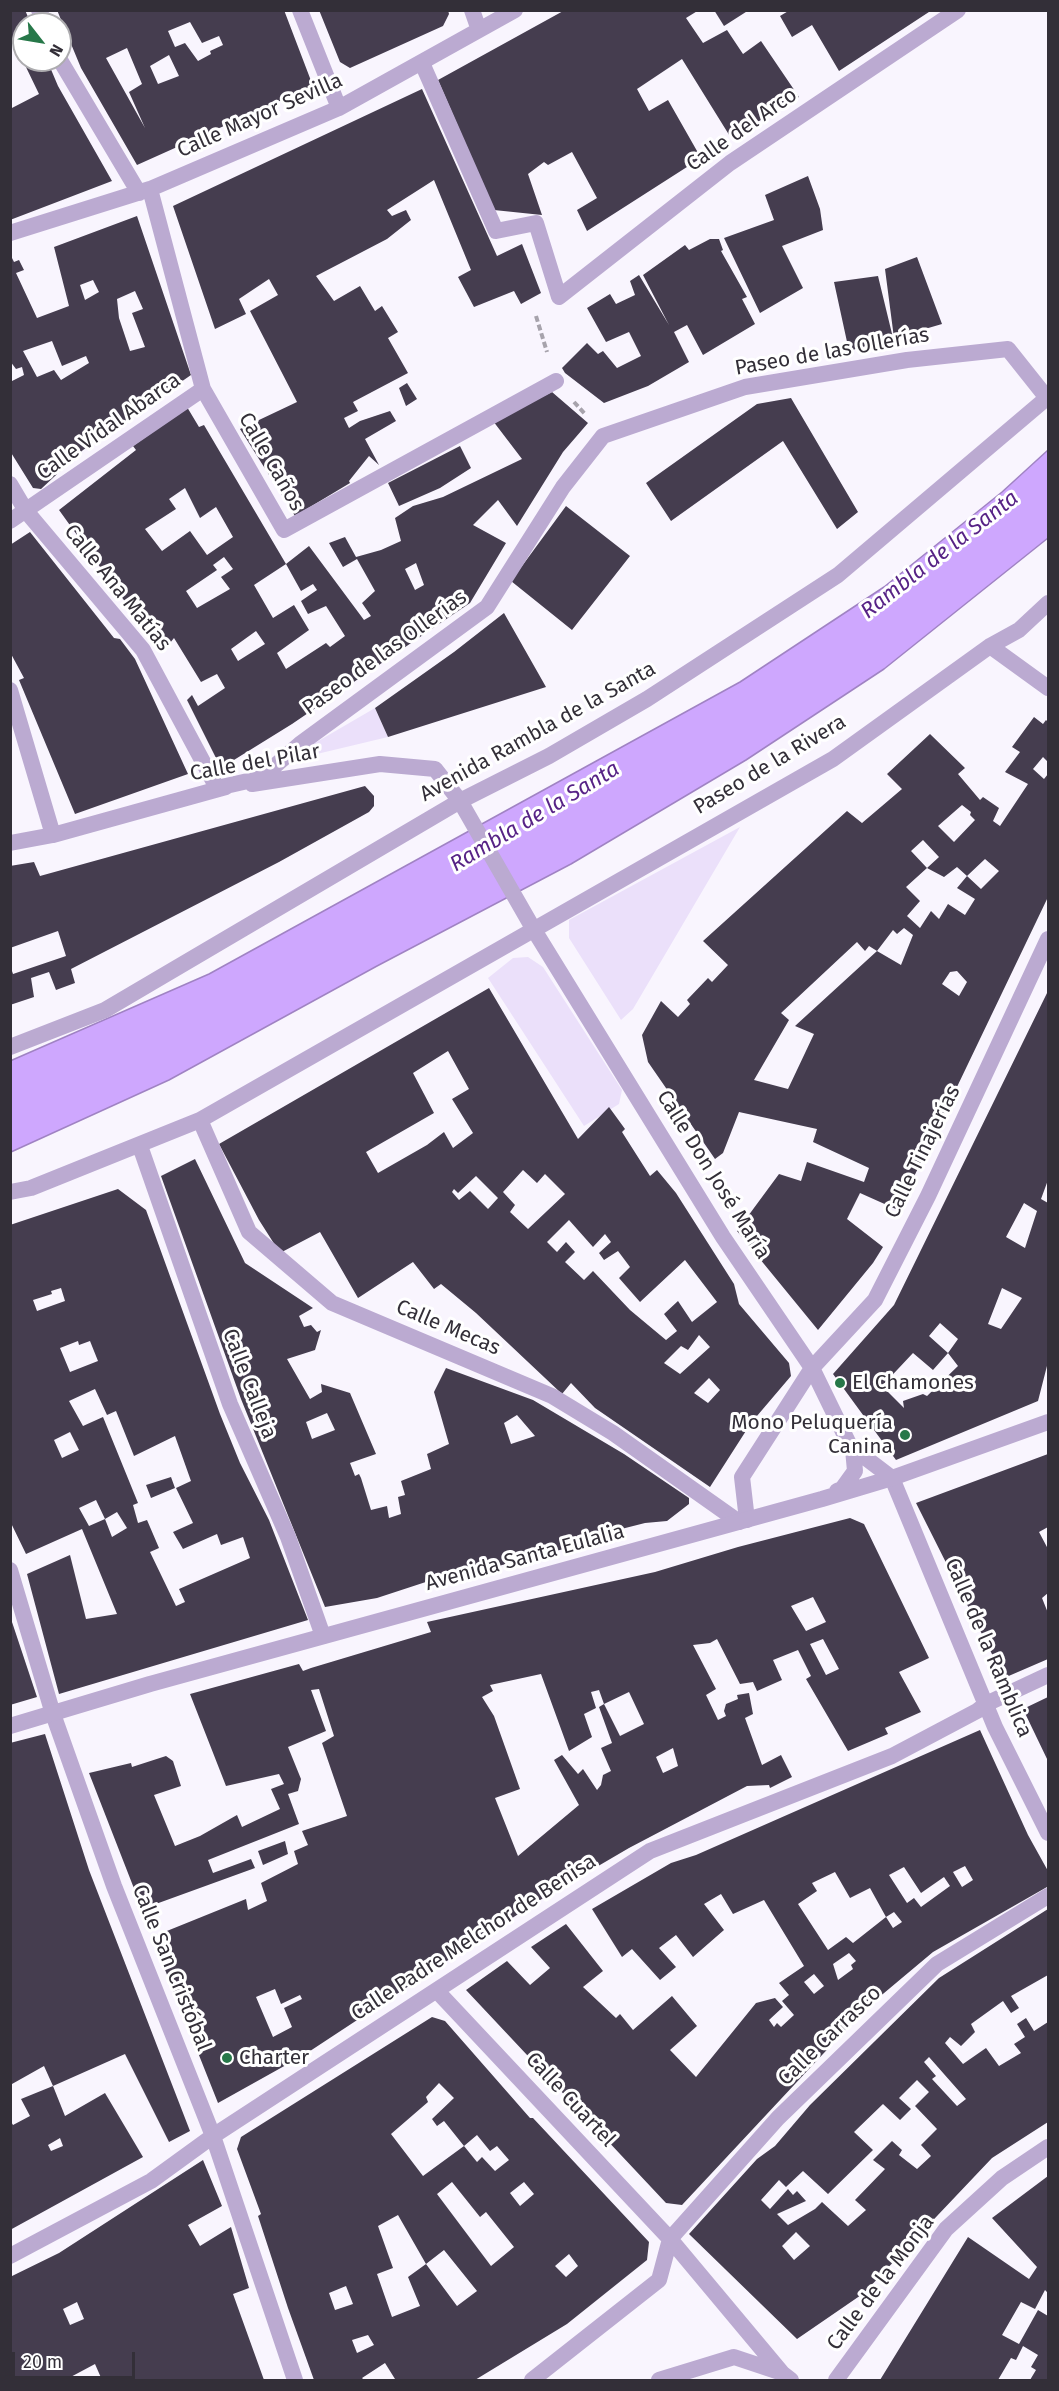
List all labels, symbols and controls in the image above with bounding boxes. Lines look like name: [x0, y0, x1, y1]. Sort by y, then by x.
north arrow: [12, 12, 72, 72]
text: N: [45, 41, 67, 60]
street label: Calle Mayor Sevilla: [173, 68, 347, 164]
street label: Calle del Arco: [682, 83, 802, 177]
street label: Paseo de las Ollerías: [733, 323, 931, 381]
street label: Calle Vidal Abarca: [32, 368, 186, 486]
street label: Calle Caños: [233, 408, 309, 516]
water label: Rambla de la Santa: [856, 485, 1024, 625]
street label: Calle Ana Matías: [58, 520, 176, 656]
street label: Paseo de las Ollerías: [298, 585, 472, 721]
street label: Avenida Rambla de la Santa: [416, 657, 660, 807]
street label: Paseo de la Rivera: [689, 710, 851, 820]
street label: Calle del Pilar: [188, 739, 322, 787]
water label: Rambla de la Santa: [446, 756, 624, 878]
street label: Calle Tinajerías: [880, 1081, 966, 1223]
street label: Calle Don José María: [651, 1086, 775, 1264]
street label: Calle Mecas: [392, 1295, 504, 1361]
street label: Calle Calleja: [217, 1325, 281, 1443]
place label: El Chamones: [852, 1370, 974, 1396]
marker: El Chamones: [833, 1376, 847, 1390]
place label: Mono Peluquería Canina: [731, 1410, 893, 1460]
marker: Mono Peluquería Canina: [898, 1428, 912, 1442]
street label: Avenida Santa Eulalia: [423, 1519, 627, 1597]
street label: Calle de la Ramblica: [939, 1555, 1037, 1741]
street label: Calle Padre Melchor de Benisa: [347, 1849, 601, 2027]
street label: Calle San Cristóbal: [126, 1881, 216, 2055]
street label: Calle Carrasco: [773, 1981, 887, 2091]
place label: Charter: [239, 2045, 309, 2071]
street label: Calle Cuartel: [520, 2048, 620, 2152]
marker: Charter: [220, 2051, 234, 2065]
street label: Calle de la Monja: [822, 2210, 940, 2356]
scale bar: [15, 2340, 138, 2378]
text: 20 m: [23, 2351, 62, 2373]

